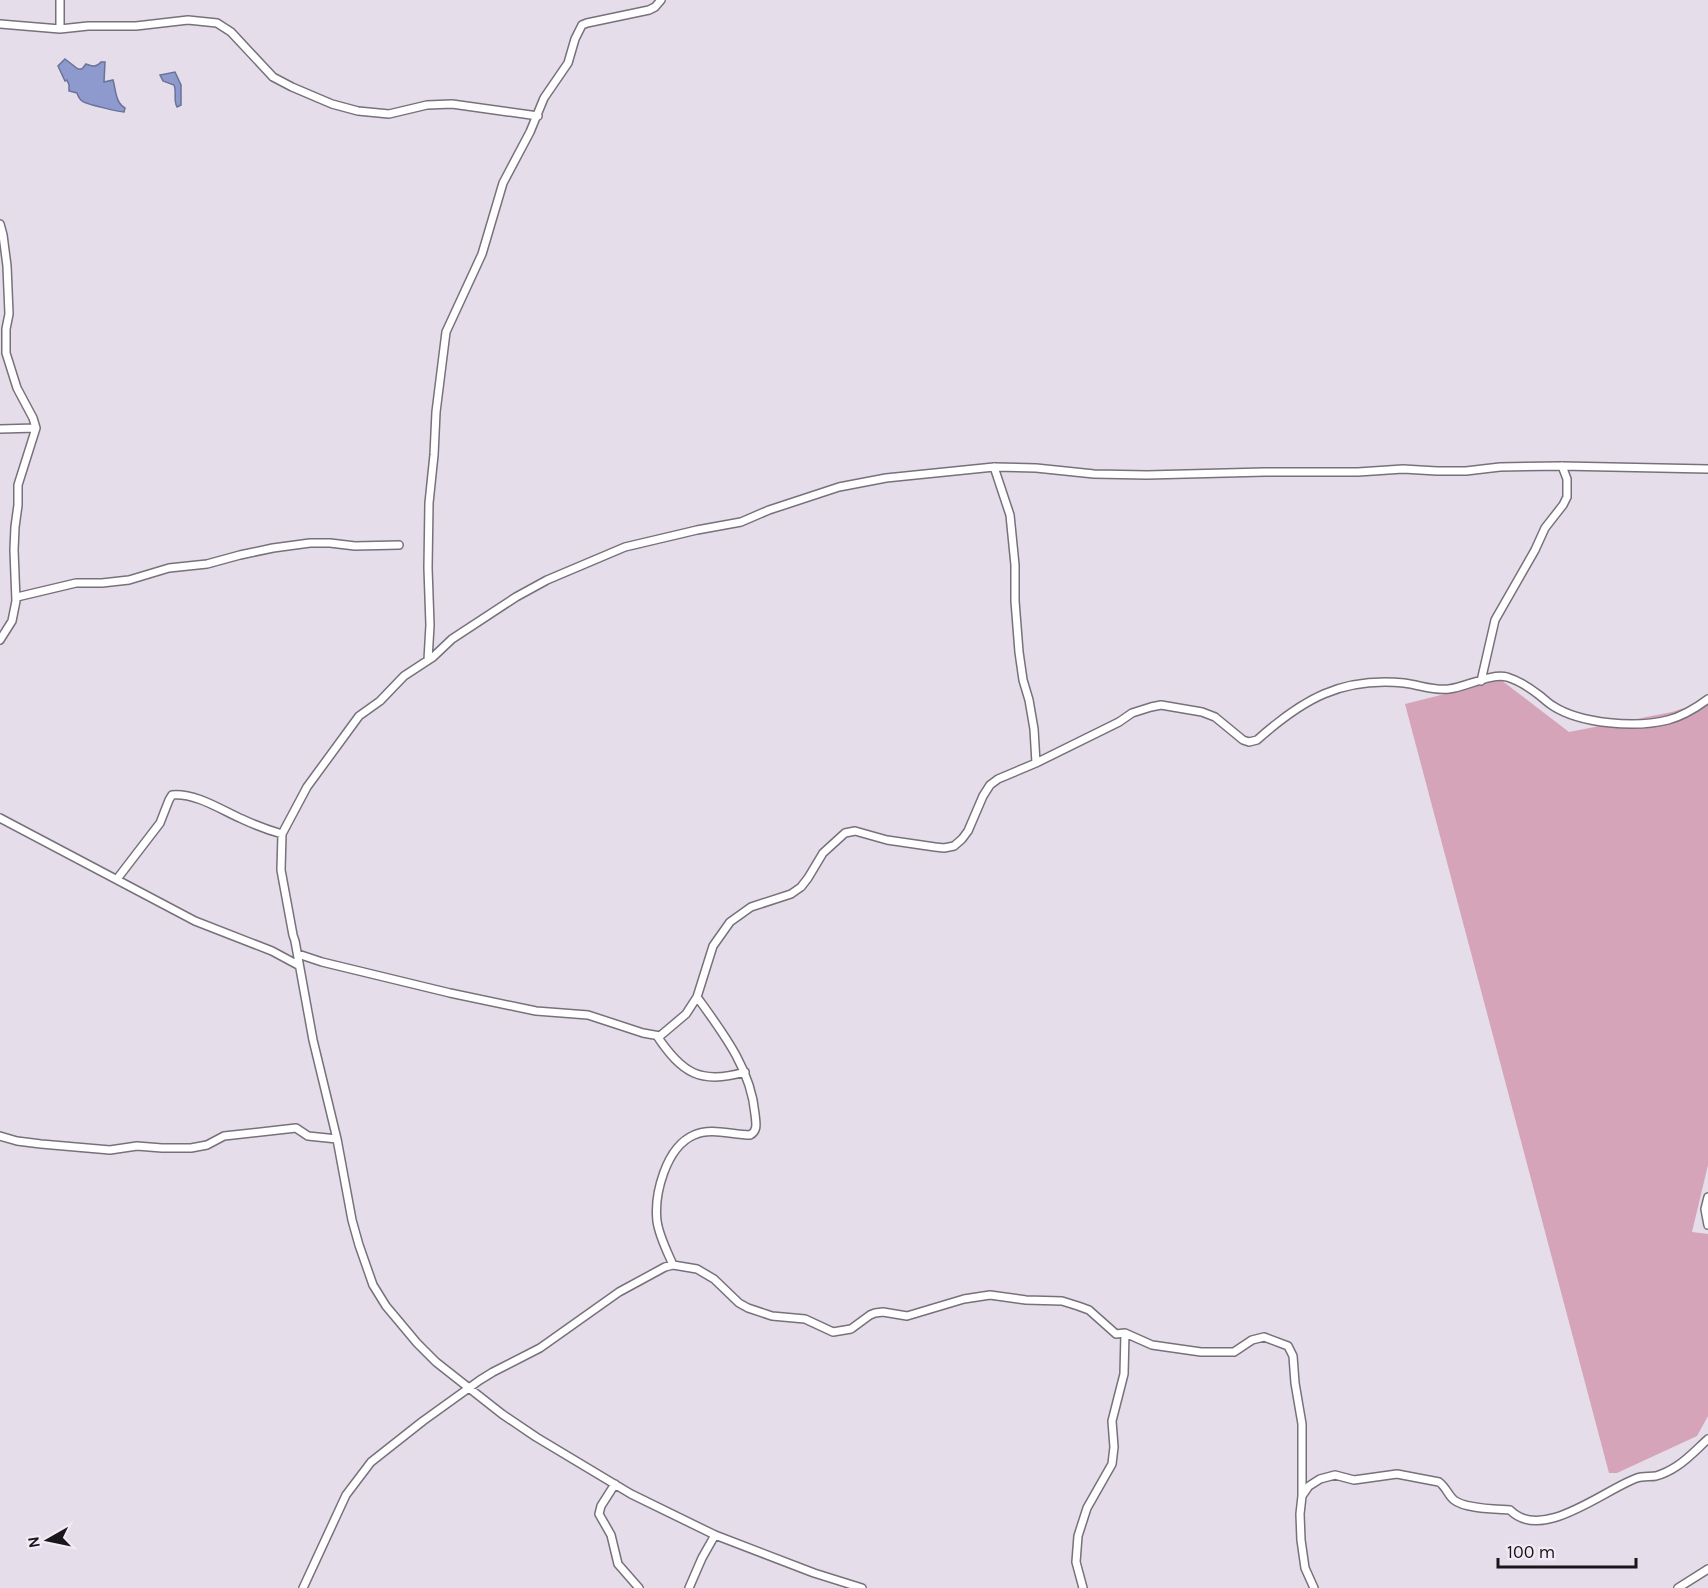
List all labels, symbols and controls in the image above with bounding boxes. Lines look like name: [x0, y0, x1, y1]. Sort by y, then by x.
north arrow: [18, 1510, 78, 1570]
scale bar: [1498, 1531, 1636, 1569]
text: N: [23, 1535, 44, 1549]
text: 100 m: [1507, 1541, 1555, 1563]

